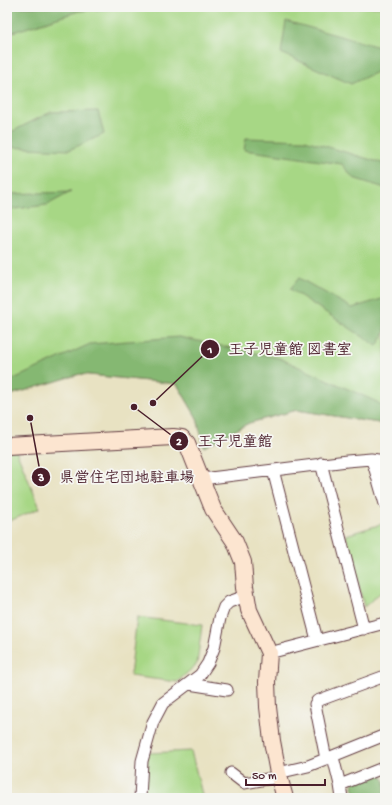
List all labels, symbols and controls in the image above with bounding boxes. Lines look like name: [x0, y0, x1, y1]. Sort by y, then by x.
callout: 王子児童館 図書室: [200, 336, 360, 363]
text: 王子児童館 図書室: [228, 341, 352, 360]
text: 1: [207, 344, 213, 358]
callout: 王子児童館: [169, 428, 280, 455]
text: 王子児童館: [197, 433, 273, 452]
text: 2: [176, 436, 182, 450]
callout: 県営住宅団地駐車場: [31, 463, 202, 490]
text: 県営住宅団地駐車場: [59, 469, 195, 488]
text: 3: [37, 472, 44, 486]
scale bar: [246, 761, 325, 787]
text: 50 m: [252, 770, 277, 784]

